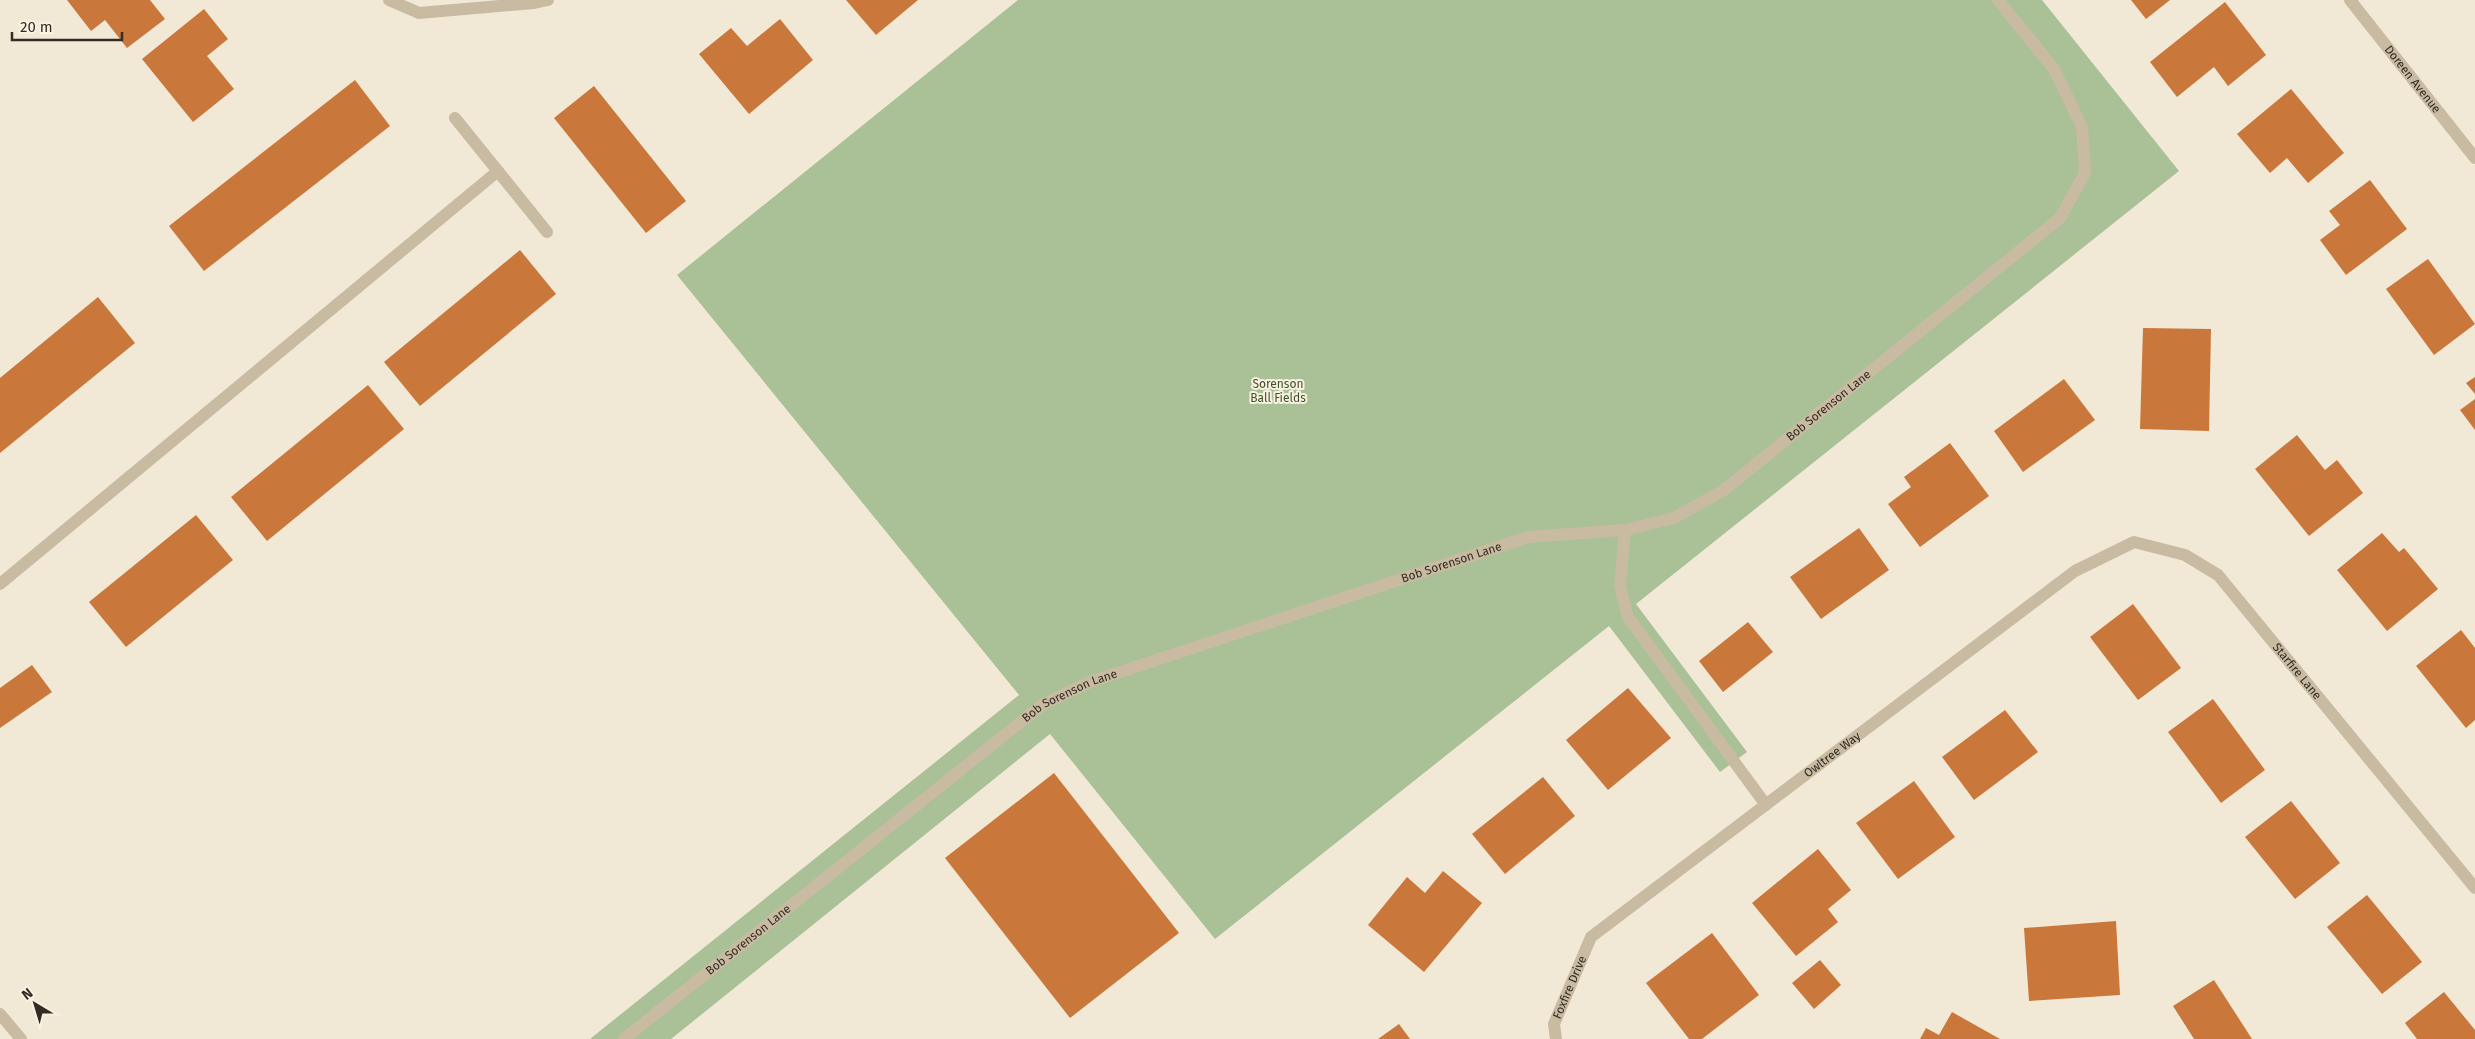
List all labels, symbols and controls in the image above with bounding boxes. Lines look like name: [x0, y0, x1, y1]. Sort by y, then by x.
scale bar: [12, 10, 122, 42]
text: 20 m: [20, 18, 53, 36]
street label: Doreen Avenue: [2382, 43, 2444, 116]
street label: Bob Sorenson Lane: [1783, 367, 1874, 444]
park label: Sorenson Ball Fields: [1250, 377, 1306, 405]
street label: Bob Sorenson Lane: [1399, 539, 1503, 585]
street label: Starfire Lane: [2270, 640, 2324, 702]
street label: Bob Sorenson Lane: [1019, 666, 1119, 725]
street label: Owltree Way: [1801, 729, 1863, 780]
street label: Bob Sorenson Lane: [703, 902, 794, 978]
street label: Foxfire Drive: [1550, 954, 1589, 1021]
north arrow: [10, 979, 60, 1029]
text: N: [18, 985, 36, 1004]

